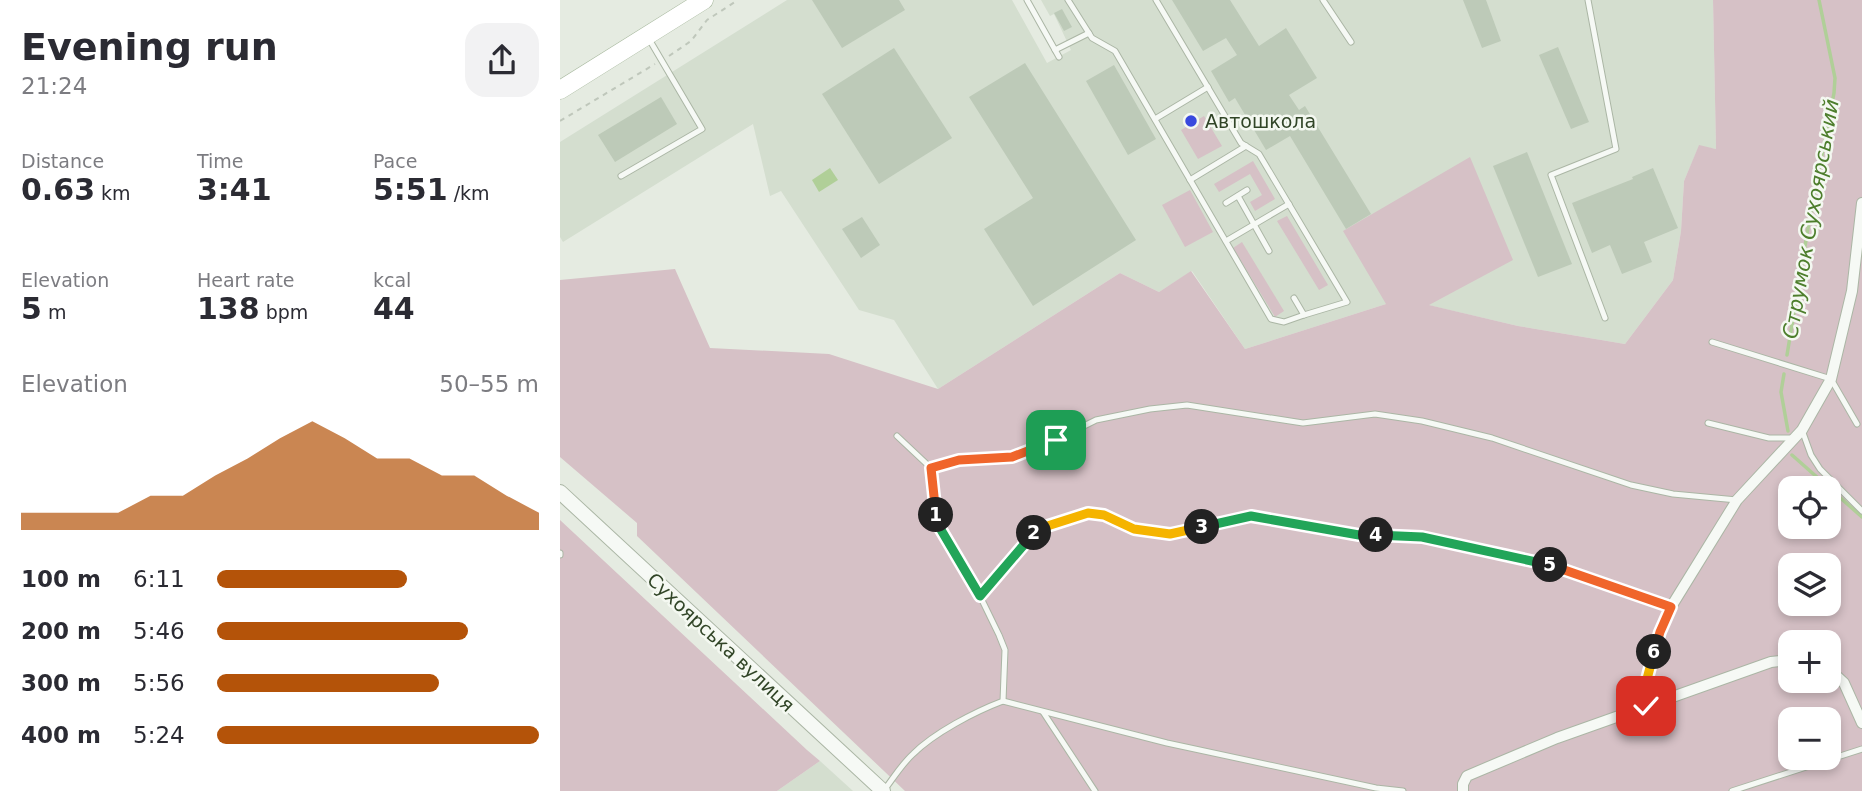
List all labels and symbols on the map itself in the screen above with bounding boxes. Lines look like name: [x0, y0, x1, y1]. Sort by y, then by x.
water label: Струмок Сухоярський: [1778, 97, 1844, 341]
place label: Автошкола: [1205, 110, 1316, 132]
marker: Автошкола: [1183, 113, 1199, 129]
pin: [1026, 410, 1086, 470]
pin: 1: [918, 498, 954, 532]
pin: 3: [1184, 510, 1220, 544]
pin: 2: [1016, 516, 1051, 550]
pin: 4: [1358, 518, 1394, 552]
pin: 5: [1532, 548, 1567, 582]
street label: Сухоярська вулиця: [643, 568, 799, 716]
pin: 6: [1636, 634, 1672, 670]
pin: [1616, 676, 1676, 736]

